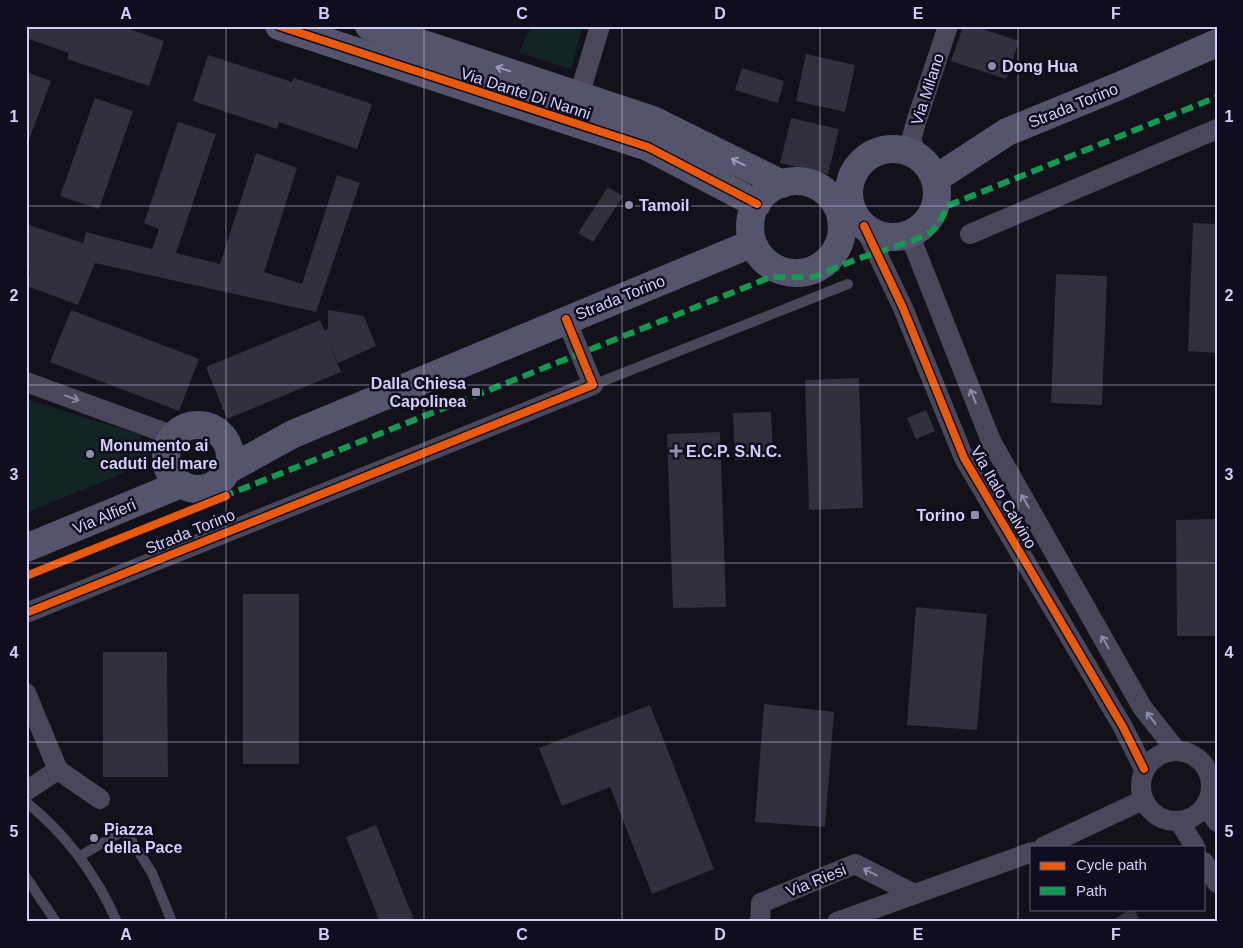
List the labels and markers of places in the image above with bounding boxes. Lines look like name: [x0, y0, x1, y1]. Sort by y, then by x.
place label: Dong Hua: [1002, 58, 1078, 75]
marker: Dong Hua: [986, 60, 998, 72]
place label: Tamoil: [639, 197, 689, 214]
marker: Tamoil: [623, 199, 635, 211]
place label: Dalla Chiesa Capolinea: [371, 375, 466, 410]
marker: Dalla Chiesa Capolinea: [470, 386, 482, 398]
place label: Monumento ai caduti del mare: [100, 437, 217, 472]
place label: E.C.P. S.N.C.: [686, 443, 782, 460]
marker: E.C.P. S.N.C.: [670, 445, 682, 457]
marker: Monumento ai caduti del mare: [84, 448, 96, 460]
place label: Torino: [916, 507, 965, 524]
marker: Torino: [969, 509, 981, 521]
place label: Piazza della Pace: [104, 821, 182, 856]
marker: Piazza della Pace: [88, 832, 100, 844]

